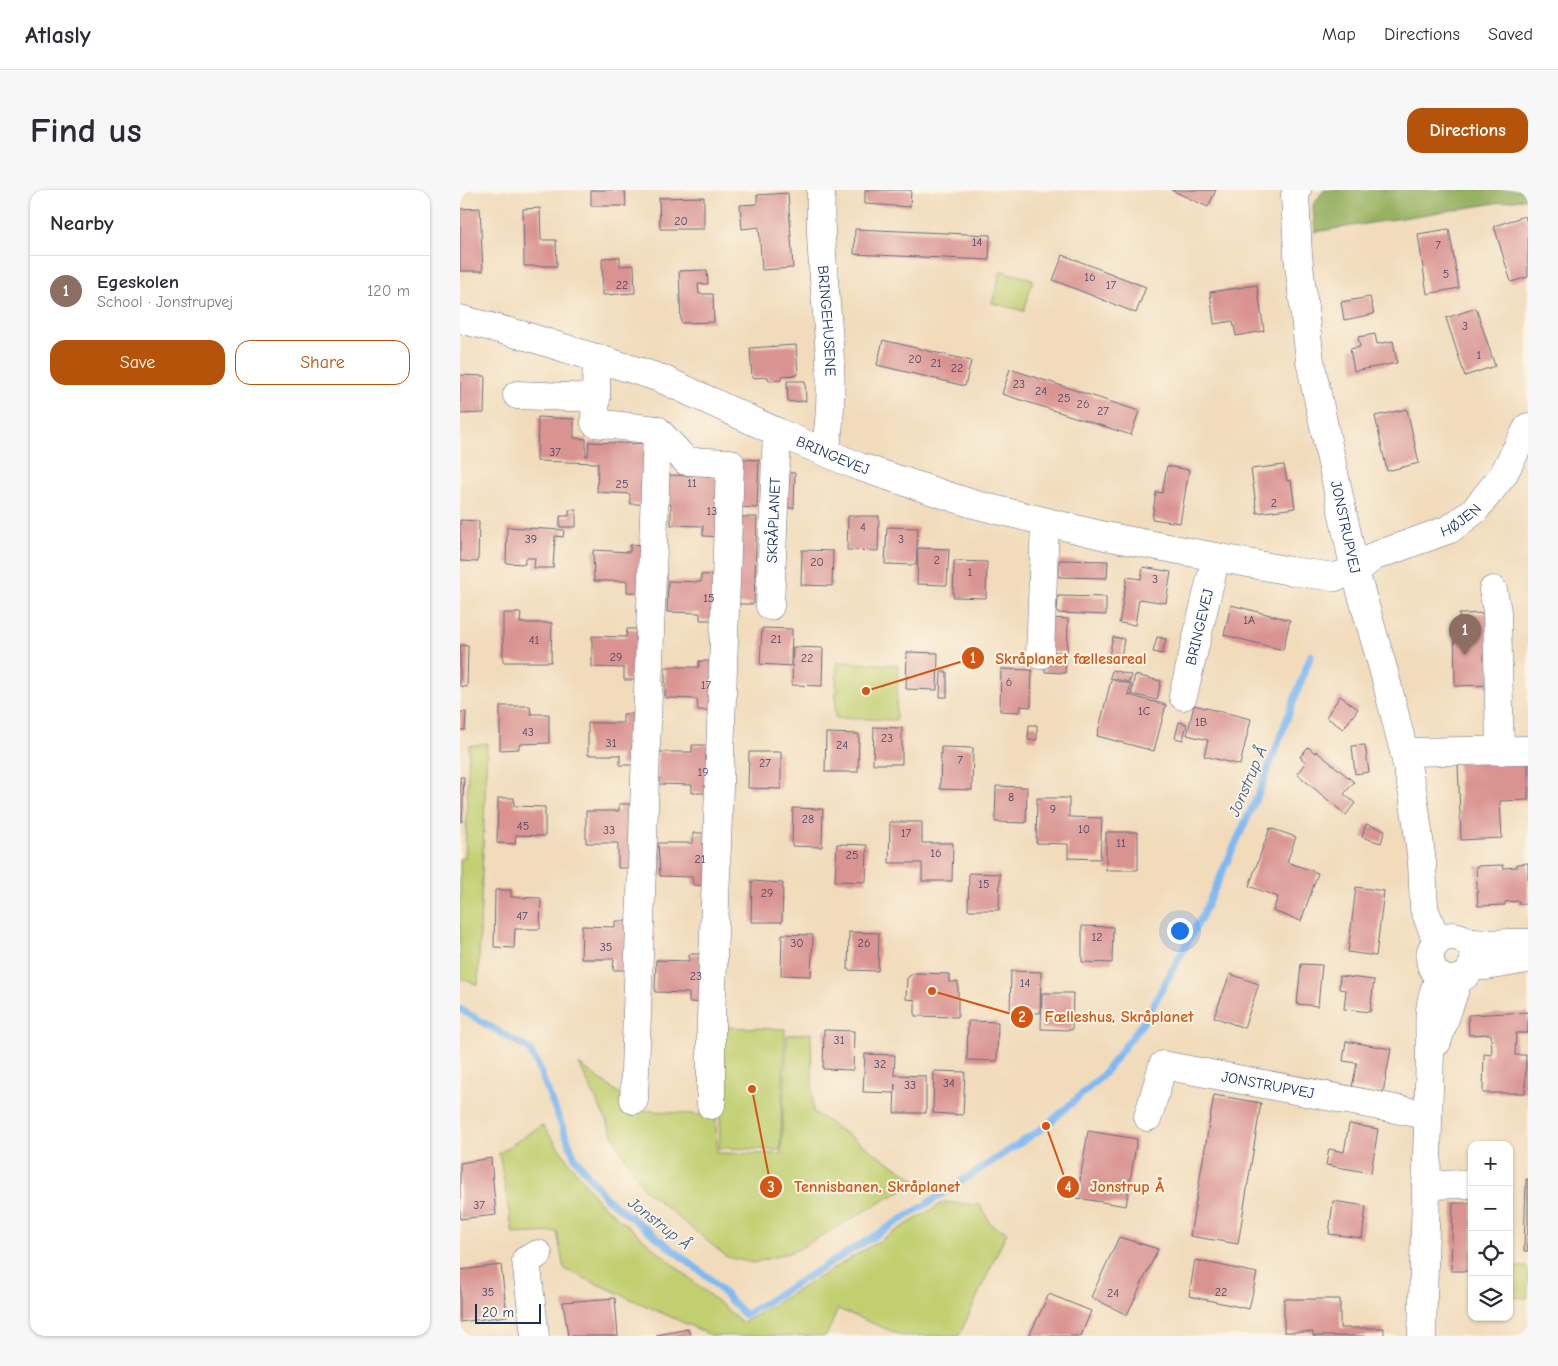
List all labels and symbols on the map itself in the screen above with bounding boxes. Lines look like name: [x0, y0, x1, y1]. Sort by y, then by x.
house number: 20: [674, 214, 688, 228]
house number: 14: [972, 235, 982, 249]
house number: 7: [1435, 238, 1441, 252]
street label: BRINGEHUSENE: [814, 265, 840, 377]
house number: 5: [1443, 267, 1449, 281]
house number: 16: [1084, 270, 1096, 284]
house number: 22: [616, 278, 628, 292]
house number: 17: [1106, 278, 1117, 292]
house number: 3: [1462, 319, 1468, 333]
house number: 1: [1477, 348, 1482, 362]
house number: 20: [908, 352, 922, 366]
house number: 21: [930, 356, 942, 370]
house number: 22: [951, 361, 963, 375]
house number: 23: [1013, 377, 1025, 391]
house number: 24: [1035, 384, 1047, 398]
house number: 25: [1058, 391, 1070, 405]
house number: 26: [1077, 397, 1089, 411]
house number: 27: [1097, 404, 1109, 418]
street label: BRINGEVEJ: [793, 432, 872, 479]
house number: 37: [549, 445, 561, 459]
house number: 11: [687, 476, 697, 490]
house number: 25: [616, 477, 628, 491]
street label: SKRÅPLANET: [763, 477, 784, 563]
street label: JONSTRUPVEJ: [1327, 479, 1364, 575]
house number: 2: [1271, 496, 1277, 510]
street label: HØJEN: [1438, 500, 1485, 541]
house number: 13: [707, 504, 717, 518]
house number: 4: [860, 520, 866, 534]
house number: 39: [525, 532, 537, 546]
house number: 3: [898, 532, 904, 546]
house number: 2: [934, 553, 940, 567]
house number: 20: [810, 555, 824, 569]
house number: 1: [968, 565, 973, 579]
house number: 3: [1152, 572, 1158, 586]
street label: BRINGEVEJ: [1182, 587, 1217, 667]
house number: 15: [703, 591, 715, 605]
house number: 1A: [1243, 613, 1255, 627]
pin: 1: [1449, 614, 1481, 655]
house number: 21: [770, 632, 782, 646]
house number: 41: [529, 633, 540, 647]
callout: Skråplanet fællesareal: [960, 643, 1156, 674]
text: 1: [970, 649, 976, 667]
house number: 29: [610, 650, 622, 664]
text: Skråplanet fællesareal: [995, 650, 1147, 668]
house number: 22: [801, 651, 813, 665]
house number: 6: [1006, 675, 1012, 689]
house number: 17: [701, 678, 712, 692]
house number: 1C: [1138, 704, 1150, 718]
house number: 1B: [1195, 715, 1207, 729]
house number: 43: [522, 725, 534, 739]
house number: 23: [881, 731, 893, 745]
house number: 31: [606, 736, 617, 750]
house number: 24: [836, 738, 848, 752]
water label: Jonstrup Å: [1224, 743, 1271, 820]
house number: 7: [957, 753, 963, 767]
house number: 27: [759, 756, 771, 770]
house number: 19: [697, 765, 709, 779]
house number: 8: [1008, 790, 1014, 804]
house number: 9: [1050, 802, 1056, 816]
house number: 28: [802, 812, 814, 826]
house number: 45: [517, 819, 529, 833]
house number: 10: [1078, 822, 1090, 836]
house number: 33: [603, 823, 615, 837]
house number: 17: [901, 826, 912, 840]
house number: 11: [1116, 836, 1126, 850]
house number: 16: [930, 846, 942, 860]
house number: 25: [846, 848, 858, 862]
house number: 21: [694, 852, 706, 866]
house number: 15: [978, 877, 990, 891]
house number: 29: [761, 886, 773, 900]
house number: 47: [516, 909, 528, 923]
your location: [1167, 918, 1193, 944]
house number: 12: [1091, 930, 1103, 944]
house number: 30: [790, 936, 804, 950]
house number: 26: [858, 936, 870, 950]
house number: 35: [600, 940, 612, 954]
house number: 23: [690, 969, 702, 983]
house number: 14: [1020, 976, 1030, 990]
callout: Fælleshus, Skråplanet: [1009, 1001, 1203, 1032]
text: 2: [1018, 1008, 1026, 1026]
text: Fælleshus, Skråplanet: [1045, 1008, 1194, 1026]
house number: 31: [834, 1033, 845, 1047]
house number: 32: [874, 1057, 886, 1071]
street label: JONSTRUPVEJ: [1220, 1067, 1316, 1103]
house number: 34: [943, 1076, 955, 1090]
house number: 33: [904, 1078, 916, 1092]
callout: Tennisbanen, Skråplanet: [759, 1171, 970, 1202]
callout: Jonstrup Å: [1055, 1171, 1174, 1202]
text: Jonstrup Å: [1090, 1176, 1164, 1196]
text: 3: [767, 1178, 775, 1196]
text: Tennisbanen, Skråplanet: [794, 1178, 961, 1196]
text: 4: [1064, 1178, 1072, 1196]
water label: Jonstrup Å: [624, 1192, 695, 1254]
house number: 37: [473, 1198, 485, 1212]
house number: 35: [482, 1285, 494, 1299]
house number: 22: [1215, 1285, 1227, 1299]
house number: 24: [1107, 1286, 1119, 1300]
scale bar: [475, 1301, 541, 1324]

